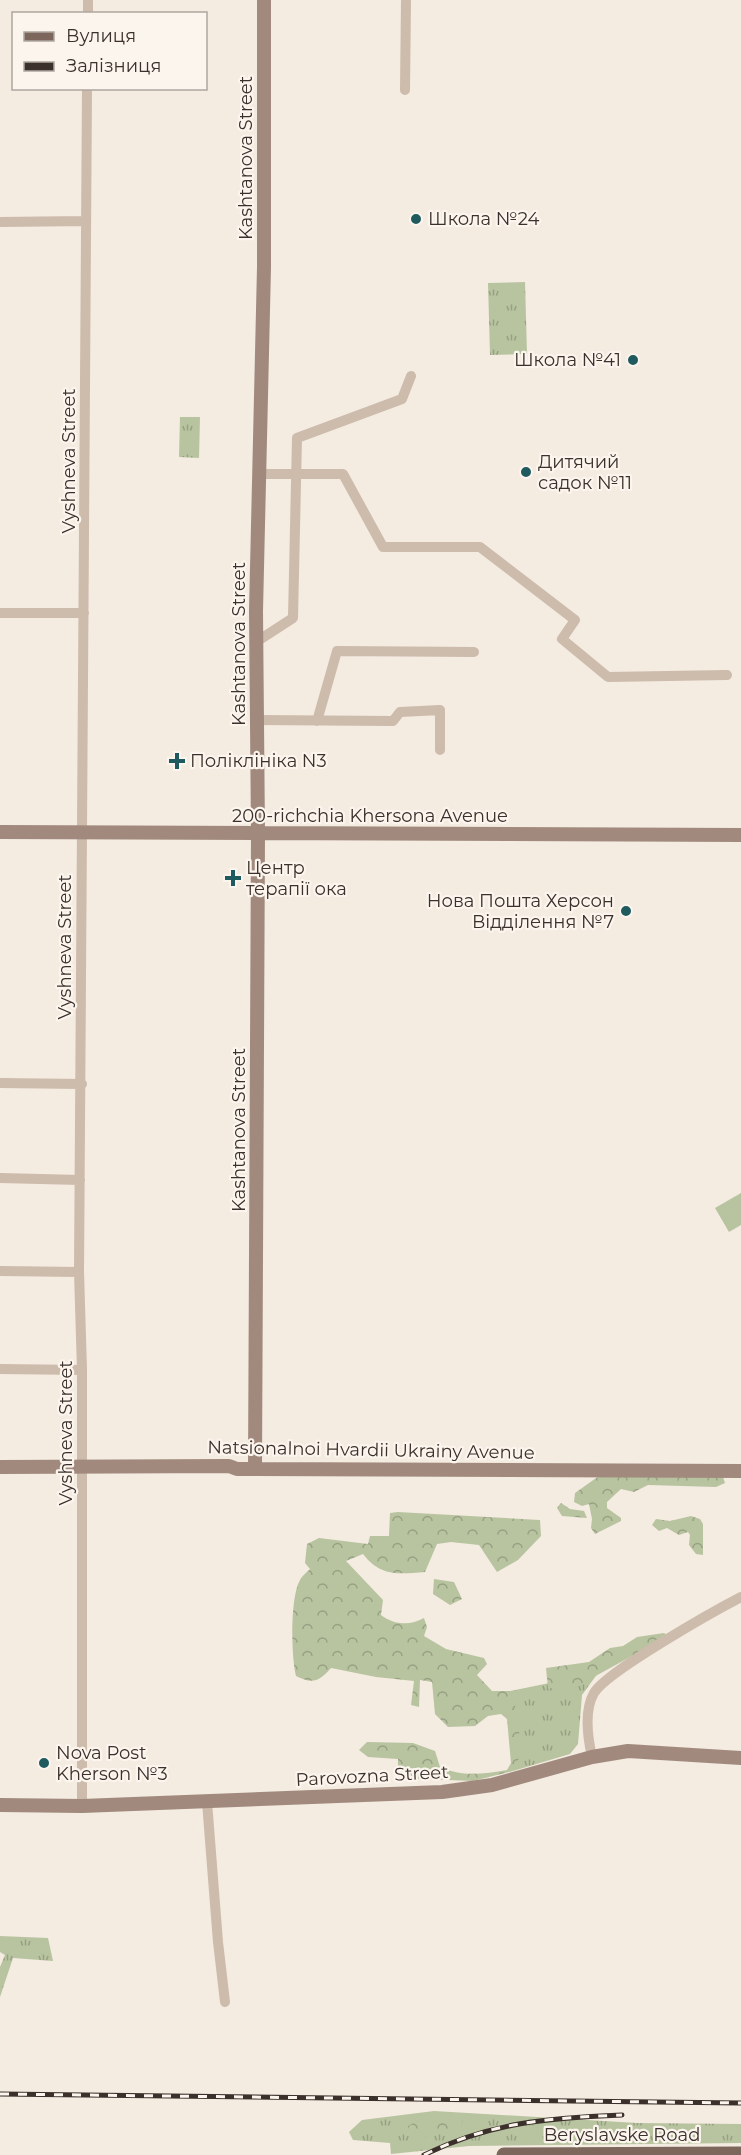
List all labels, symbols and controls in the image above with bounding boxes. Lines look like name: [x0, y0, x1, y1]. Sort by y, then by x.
legend: [12, 12, 207, 90]
text: Вулиця: [66, 25, 136, 47]
text: Залізниця: [66, 55, 161, 77]
street label: Kashtanova Street: [235, 76, 257, 240]
place label: Школа №24: [428, 208, 540, 230]
marker: Школа №24: [409, 212, 423, 226]
place label: Школа №41: [514, 349, 621, 371]
marker: Школа №41: [626, 353, 640, 367]
street label: Vyshneva Street: [58, 388, 80, 534]
place label: Дитячий садок №11: [538, 451, 632, 494]
marker: Дитячий садок №11: [519, 465, 533, 479]
street label: Kashtanova Street: [228, 562, 250, 726]
place label: Поліклініка N3: [190, 750, 327, 772]
marker: Поліклініка N3: [168, 752, 186, 770]
street label: 200-richchia Khersona Avenue: [232, 805, 508, 827]
place label: Центр терапії ока: [246, 857, 347, 900]
marker: Центр терапії ока: [224, 869, 242, 887]
street label: Vyshneva Street: [54, 874, 76, 1020]
place label: Нова Пошта Херсон Відділення №7: [427, 890, 614, 933]
marker: Нова Пошта Херсон Відділення №7: [619, 904, 633, 918]
street label: Kashtanova Street: [228, 1048, 250, 1212]
street label: Vyshneva Street: [55, 1360, 77, 1506]
street label: Natsionalnoi Hvardii Ukrainy Avenue: [207, 1436, 535, 1464]
place label: Nova Post Kherson №3: [56, 1742, 168, 1785]
marker: Nova Post Kherson №3: [37, 1756, 51, 1770]
street label: Parovozna Street: [295, 1761, 449, 1791]
street label: Beryslavske Road: [544, 2124, 700, 2146]

